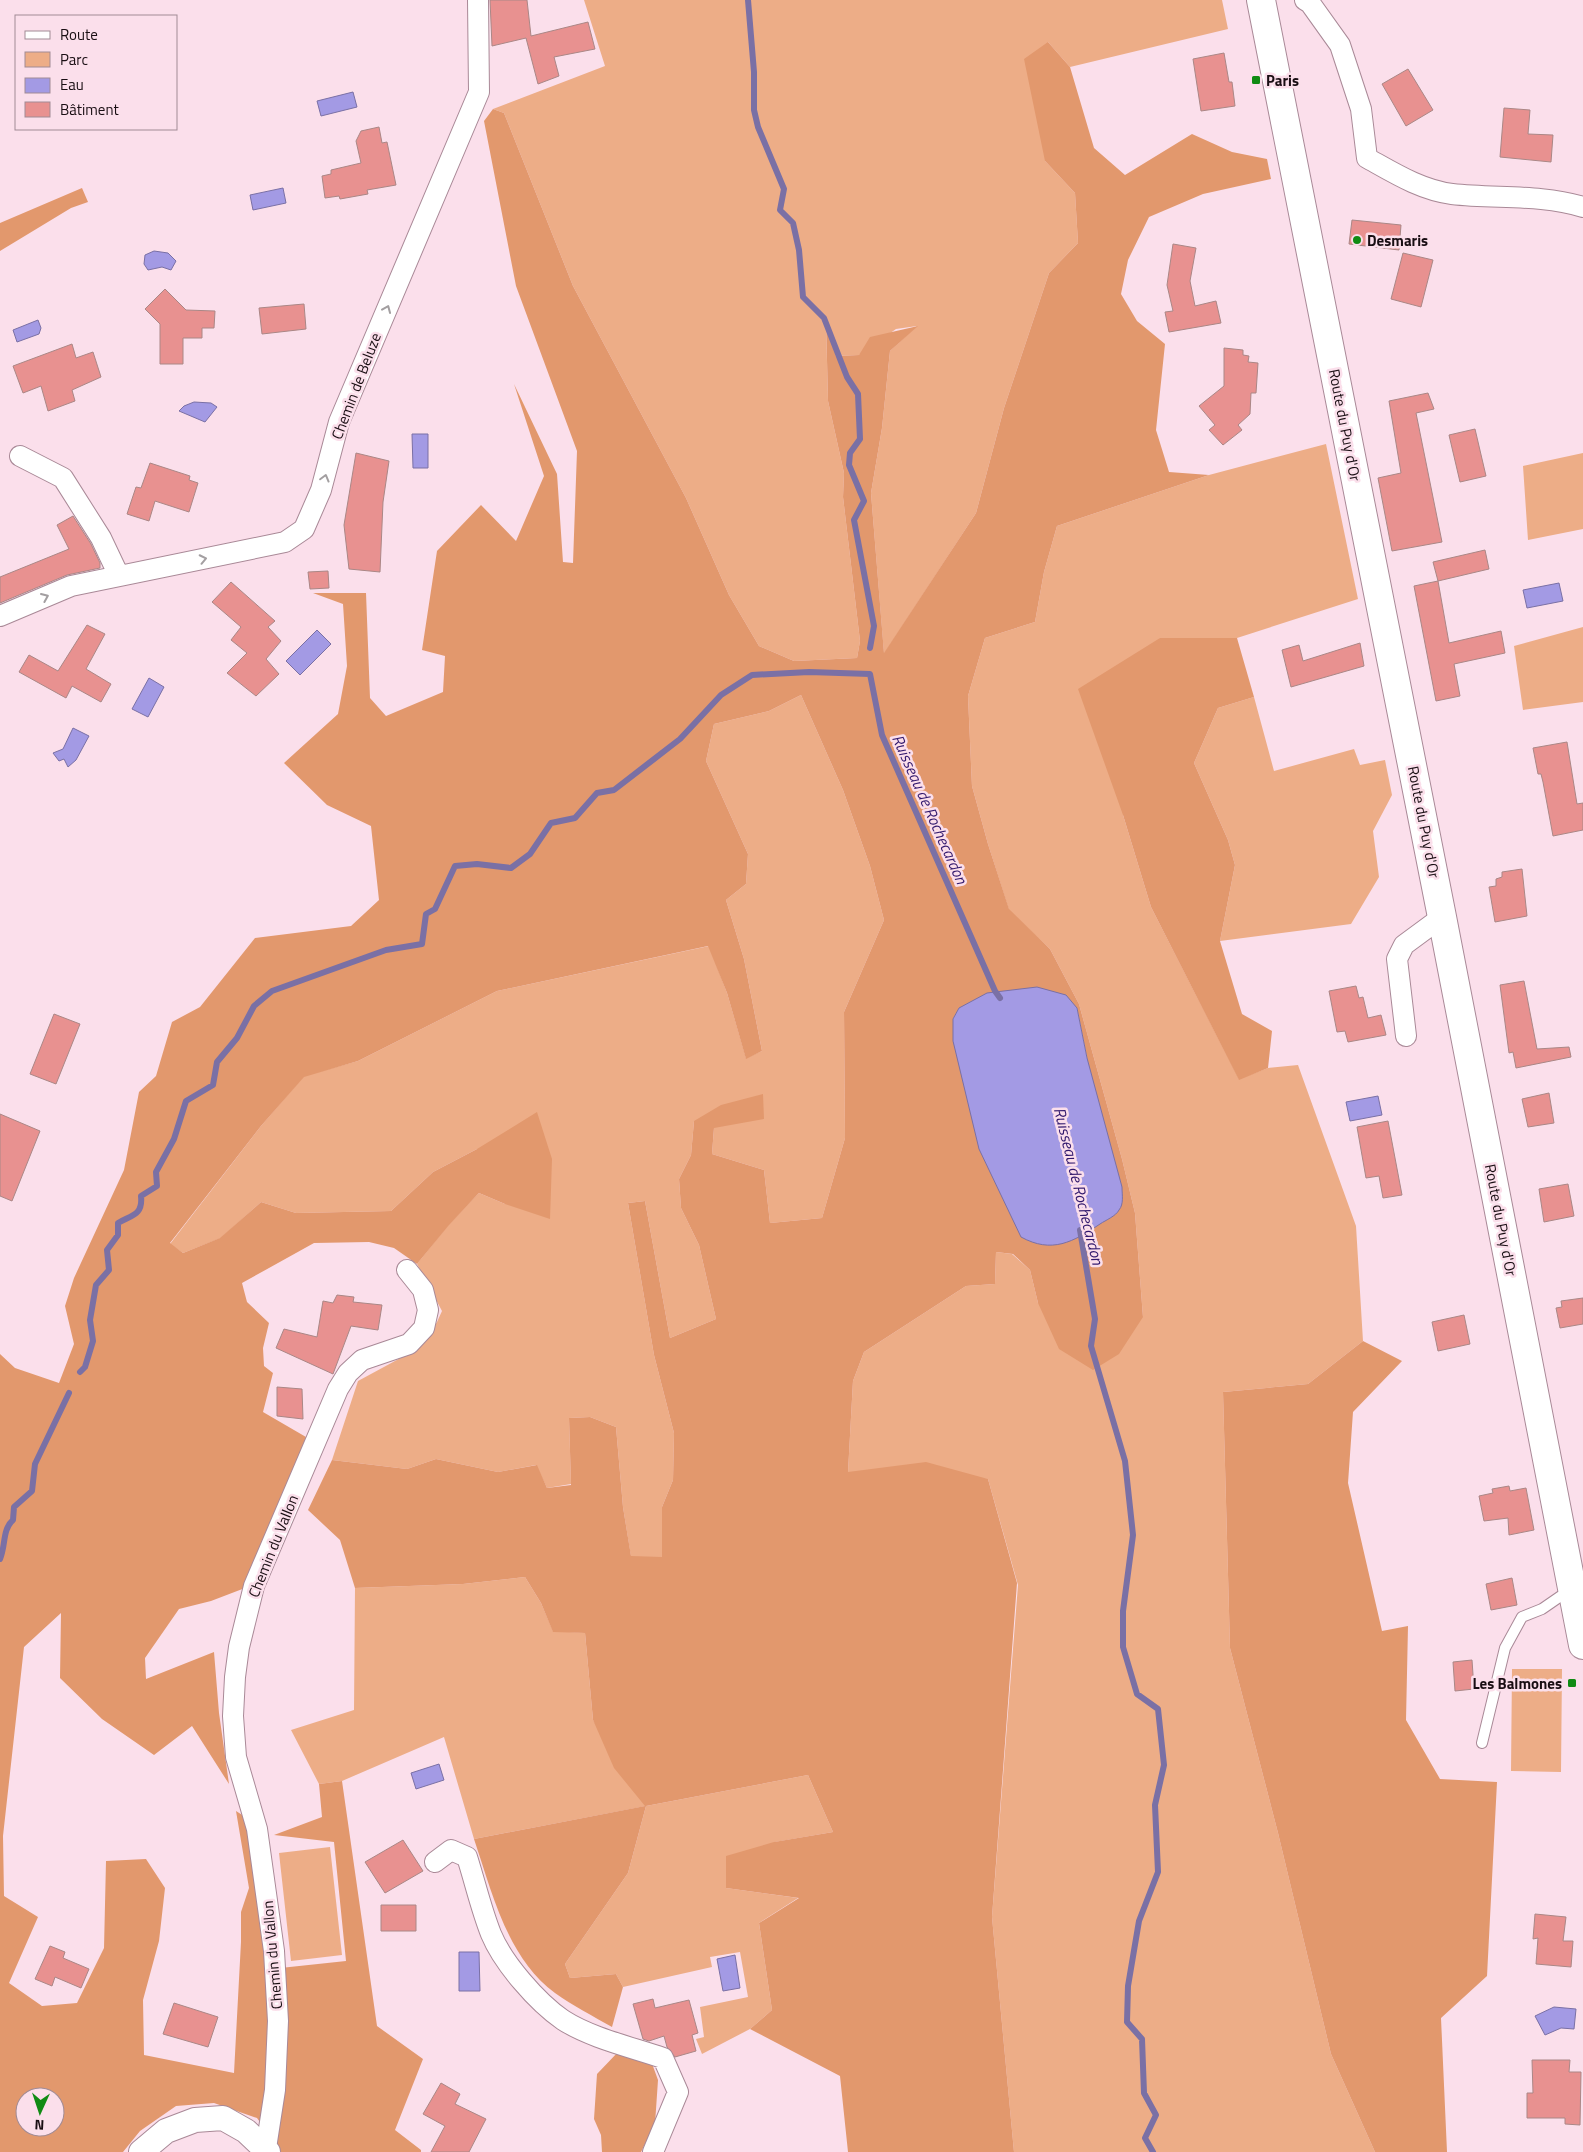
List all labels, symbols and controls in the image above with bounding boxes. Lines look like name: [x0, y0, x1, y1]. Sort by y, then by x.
legend: [15, 15, 178, 130]
text: Route: [60, 23, 98, 46]
text: Parc: [60, 48, 88, 71]
place label: Paris: [1266, 69, 1299, 92]
text: Eau: [60, 73, 84, 96]
marker: Paris: [1250, 74, 1262, 86]
text: Bâtiment: [60, 98, 119, 121]
place label: Desmaris: [1367, 229, 1428, 252]
marker: Desmaris: [1351, 234, 1363, 246]
one-way arrow: [381, 305, 391, 314]
street label: Chemin de Beluze: [325, 329, 387, 443]
street label: Route du Puy d'Or: [1323, 367, 1367, 483]
one-way arrow: [319, 474, 329, 482]
one-way arrow: [198, 554, 207, 565]
one-way arrow: [40, 593, 49, 604]
water label: Ruisseau de Rochecardon: [886, 730, 974, 889]
street label: Route du Puy d'Or: [1402, 764, 1446, 880]
water label: Ruisseau de Rochecardon: [1048, 1105, 1110, 1268]
street label: Route du Puy d'Or: [1479, 1162, 1523, 1278]
street label: Chemin du Vallon: [242, 1491, 304, 1601]
place label: Les Balmones: [1472, 1672, 1562, 1695]
marker: Les Balmones: [1566, 1677, 1578, 1689]
street label: Chemin du Vallon: [256, 1900, 288, 2010]
north arrow: [15, 2087, 65, 2137]
text: N: [34, 2115, 45, 2136]

